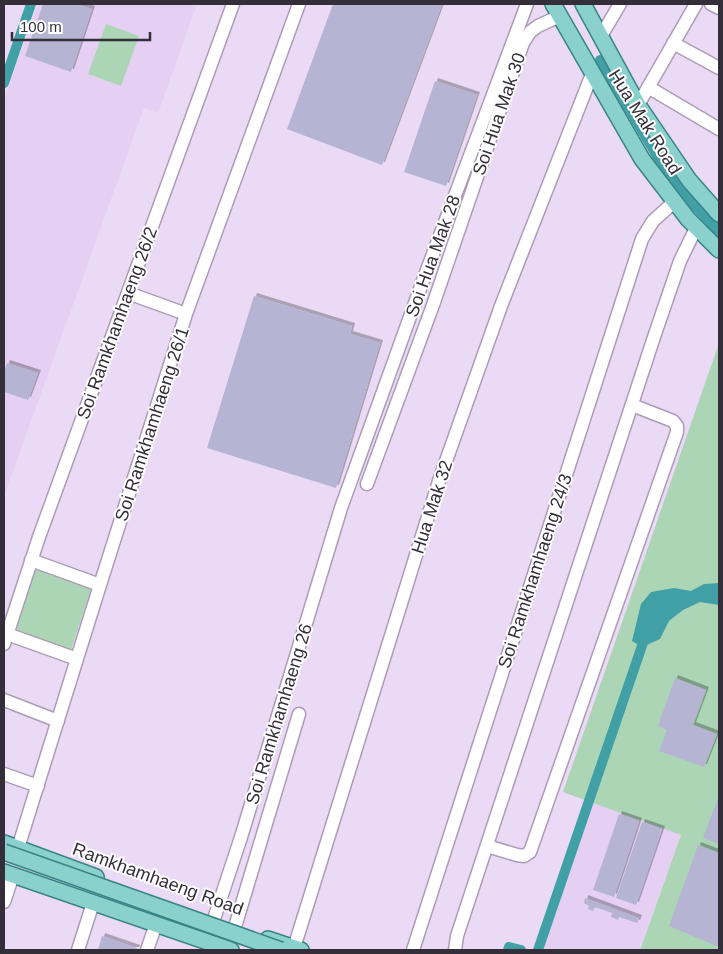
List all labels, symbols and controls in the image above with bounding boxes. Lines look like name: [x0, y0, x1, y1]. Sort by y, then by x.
scale bar: [12, 10, 150, 42]
text: 100 m: [20, 18, 62, 35]
street label: Soi Hua Mak 30: [469, 50, 529, 178]
street label: Hua Mak Road: [605, 66, 685, 178]
street label: Soi Hua Mak 28: [402, 192, 464, 320]
street label: Soi Ramkhamhaeng 26/2: [73, 224, 161, 422]
street label: Soi Ramkhamhaeng 26/1: [111, 324, 193, 524]
street label: Hua Mak 32: [407, 458, 457, 556]
street label: Soi Ramkhamhaeng 24/3: [494, 471, 576, 671]
street label: Soi Ramkhamhaeng 26: [242, 621, 316, 807]
street label: Ramkhamhaeng Road: [70, 839, 246, 919]

